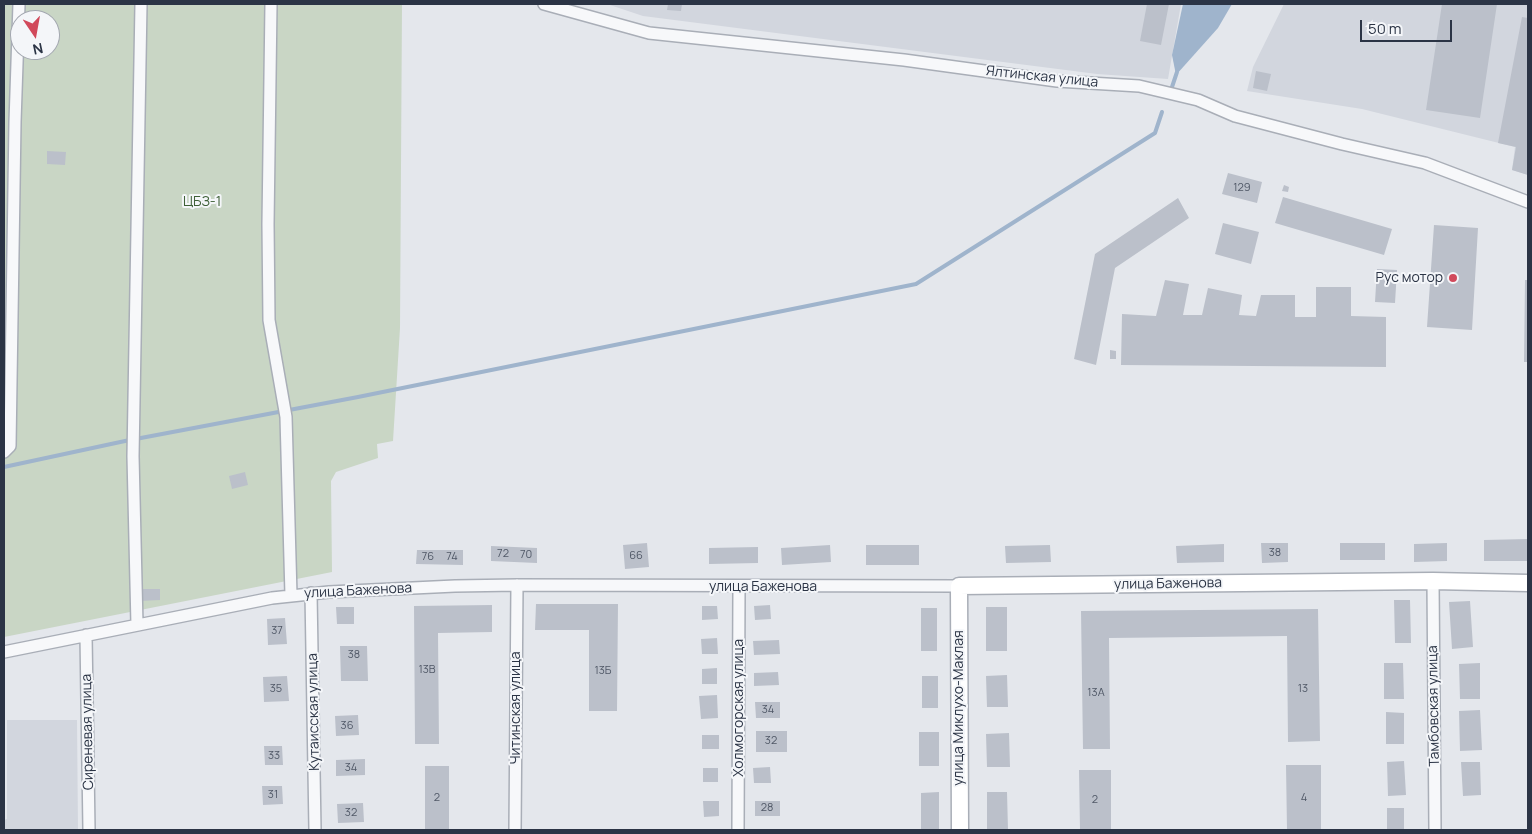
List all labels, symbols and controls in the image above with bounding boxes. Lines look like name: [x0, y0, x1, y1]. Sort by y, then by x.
north arrow: [10, 10, 60, 60]
scale bar: [1362, 10, 1454, 42]
text: 50 m: [1368, 18, 1402, 39]
text: N: [31, 39, 45, 60]
street label: Ялтинская улица: [985, 63, 1099, 91]
house number: 129: [1233, 181, 1251, 195]
park label: ЦБЗ-1: [183, 194, 221, 210]
place label: Рус мотор: [1376, 270, 1443, 286]
marker: Рус мотор: [1447, 272, 1459, 284]
house number: 38: [1269, 546, 1281, 560]
house number: 72: [497, 547, 509, 561]
house number: 70: [520, 548, 532, 562]
house number: 66: [629, 549, 643, 563]
house number: 76: [422, 550, 434, 564]
house number: 74: [446, 550, 458, 564]
street label: улица Баженова: [1114, 575, 1222, 593]
street label: улица Баженова: [709, 579, 817, 595]
street label: улица Баженова: [304, 580, 412, 602]
house number: 37: [271, 624, 283, 638]
street label: улица Миклухо-Маклая: [951, 630, 967, 786]
street label: Холмогорская улица: [731, 639, 747, 777]
street label: Тамбовская улица: [1425, 645, 1443, 767]
house number: 38: [348, 648, 360, 662]
street label: Читинская улица: [508, 652, 524, 764]
street label: Кутаисская улица: [305, 653, 323, 771]
house number: 13В: [418, 663, 436, 677]
house number: 13Б: [594, 664, 612, 678]
street label: Сиреневая улица: [79, 674, 97, 790]
house number: 35: [270, 682, 282, 696]
house number: 13: [1298, 682, 1308, 696]
house number: 13А: [1087, 686, 1105, 700]
house number: 34: [762, 703, 774, 717]
house number: 36: [341, 719, 353, 733]
house number: 32: [765, 734, 777, 748]
house number: 33: [268, 749, 280, 763]
house number: 34: [345, 761, 357, 775]
house number: 31: [268, 788, 278, 802]
house number: 2: [434, 791, 440, 805]
house number: 4: [1301, 791, 1307, 805]
house number: 2: [1092, 793, 1098, 807]
house number: 28: [761, 801, 773, 815]
house number: 32: [345, 806, 357, 820]

